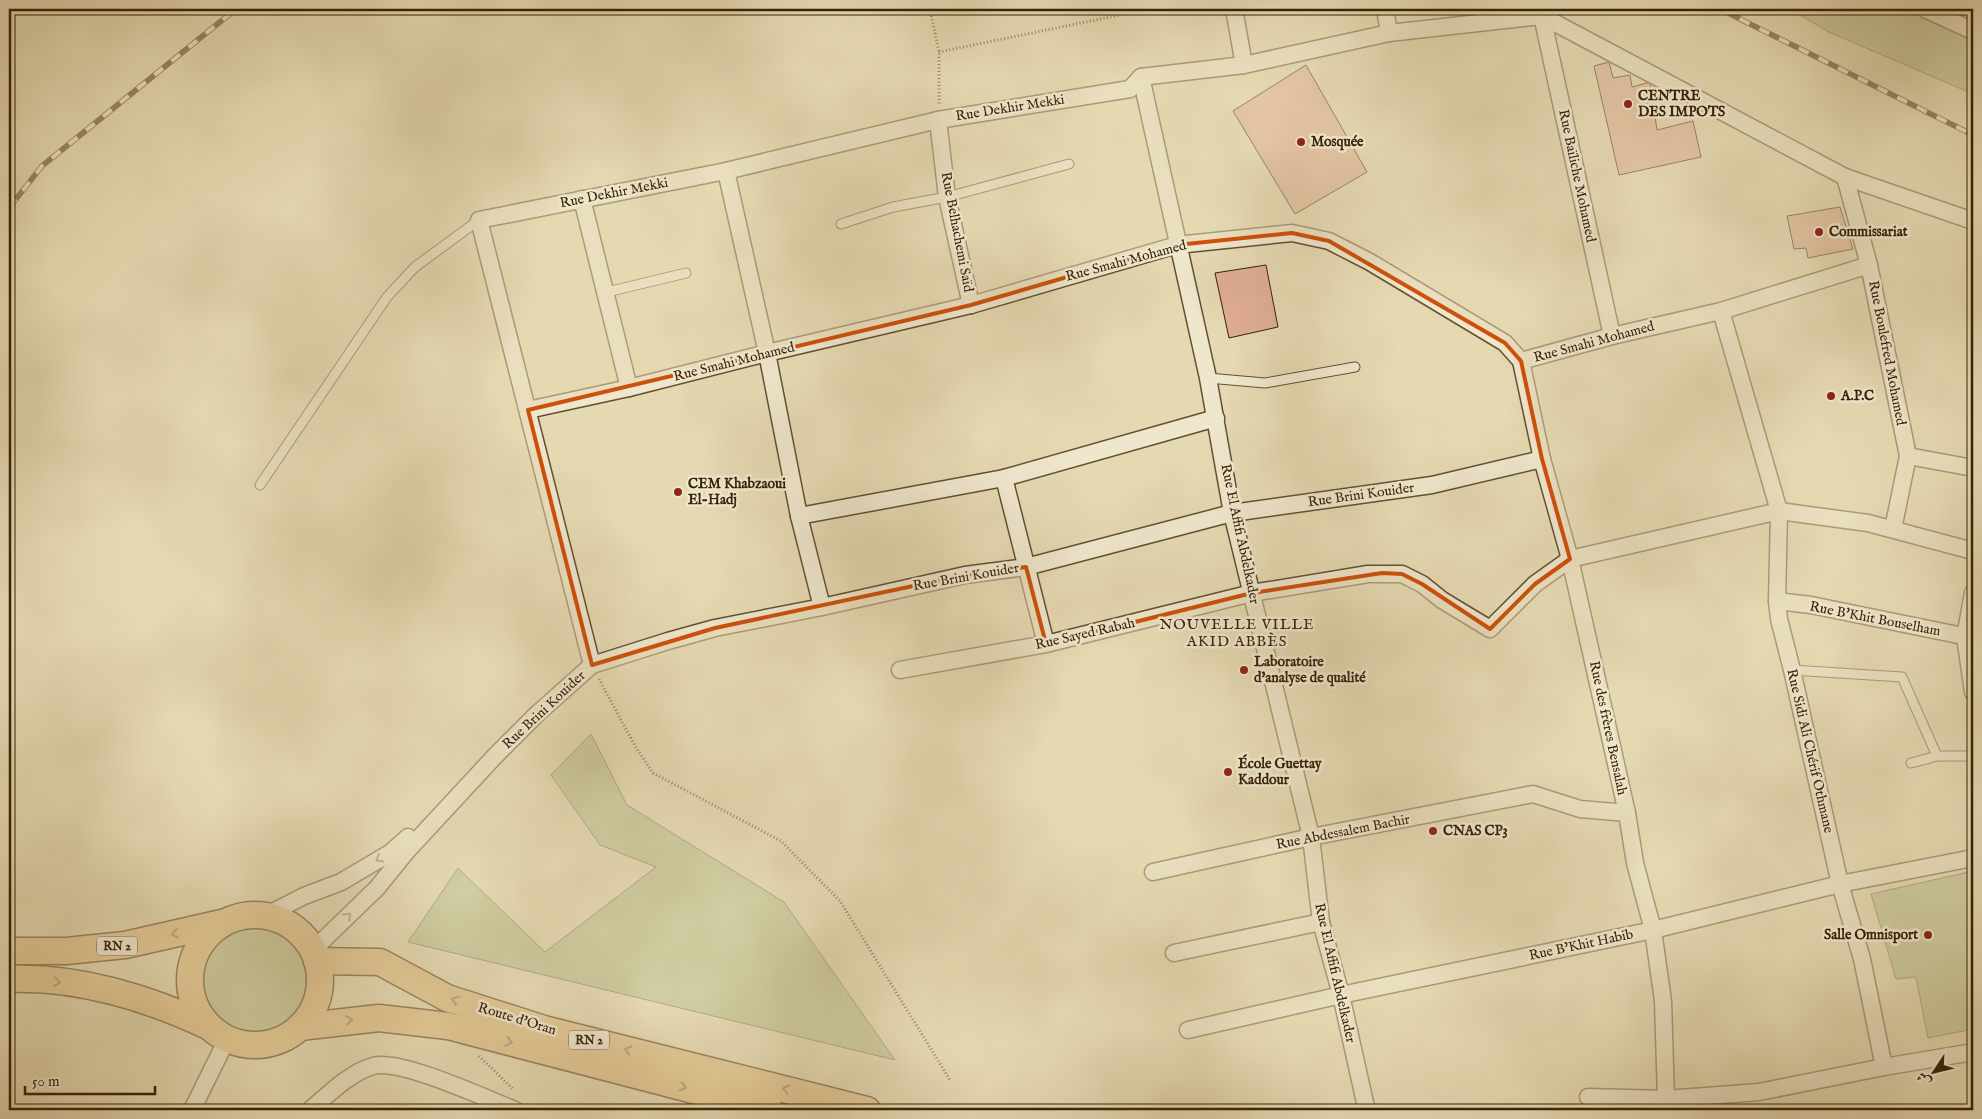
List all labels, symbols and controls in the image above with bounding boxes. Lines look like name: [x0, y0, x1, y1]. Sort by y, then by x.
place label: CENTRE DES IMPOTS: [1638, 87, 1725, 121]
street label: Rue Dekhir Mekki: [954, 90, 1066, 125]
marker: CENTRE DES IMPOTS: [1622, 98, 1634, 110]
street label: Rue Baïliche Mohamed: [1554, 108, 1600, 245]
place label: Mosquée: [1311, 133, 1364, 151]
marker: Mosquée: [1295, 136, 1307, 148]
street label: Rue Belhachemi Saïd: [937, 170, 978, 294]
street label: Rue Dekhir Mekki: [558, 174, 670, 212]
place label: Commissariat: [1829, 223, 1908, 241]
marker: Commissariat: [1813, 226, 1825, 238]
street label: Rue Smahi Mohamed: [1064, 236, 1189, 286]
street label: Rue Boulefred Mohamed: [1864, 279, 1910, 428]
street label: Rue Smahi Mohamed: [1532, 317, 1657, 367]
street label: Rue Smahi Mohamed: [672, 338, 797, 386]
place label: A.P.C: [1840, 387, 1874, 405]
marker: A.P.C: [1825, 390, 1837, 402]
street label: Rue El Affifi Abdelkader: [1216, 462, 1264, 606]
place label: CEM Khabzaoui El-Hadj: [688, 475, 786, 509]
street label: Rue Brini Kouider: [1307, 479, 1415, 511]
marker: CEM Khabzaoui El-Hadj: [672, 486, 684, 498]
street label: Rue Brini Kouider: [912, 559, 1020, 595]
street label: Rue B'Khit Bouselham: [1808, 597, 1942, 641]
street label: Rue Sayed Rabah: [1033, 614, 1137, 654]
district label: NOUVELLE VILLE AKID ABBÈS: [1160, 615, 1314, 651]
place label: Laboratoire d'analyse de qualité: [1254, 653, 1366, 687]
street label: Rue des frères Bensalah: [1585, 659, 1631, 797]
marker: Laboratoire d'analyse de qualité: [1238, 664, 1250, 676]
street label: Rue Brini Kouider: [499, 667, 589, 753]
street label: Rue Sidi Ali Chérif Othmane: [1782, 667, 1838, 835]
place label: École Guettay Kaddour: [1238, 754, 1323, 789]
marker: École Guettay Kaddour: [1222, 766, 1234, 778]
street label: Rue Abdessalem Bachir: [1275, 810, 1411, 854]
place label: CNAS CP3: [1443, 822, 1508, 840]
marker: CNAS CP3: [1427, 825, 1439, 837]
one-way arrow: [376, 852, 385, 862]
street label: Rue El Affifi Abdelkader: [1310, 901, 1360, 1045]
one-way arrow: [342, 913, 351, 922]
street label: Rue B'Khit Habib: [1527, 925, 1635, 965]
place label: Salle Omnisport: [1824, 926, 1918, 944]
one-way arrow: [171, 928, 180, 939]
marker: Salle Omnisport: [1922, 929, 1934, 941]
road number: RN 2: [97, 936, 137, 956]
one-way arrow: [54, 976, 62, 987]
one-way arrow: [451, 996, 460, 1006]
street label: Route d'Oran: [476, 999, 559, 1040]
one-way arrow: [345, 1015, 353, 1026]
road number: RN 2: [569, 1030, 609, 1050]
one-way arrow: [504, 1036, 513, 1047]
one-way arrow: [624, 1045, 633, 1056]
north arrow: [1910, 1046, 1960, 1096]
scale bar: [25, 1064, 155, 1096]
text: ش: [1913, 1068, 1936, 1090]
text: 50 m: [32, 1072, 60, 1091]
one-way arrow: [678, 1082, 686, 1092]
one-way arrow: [781, 1084, 790, 1095]

